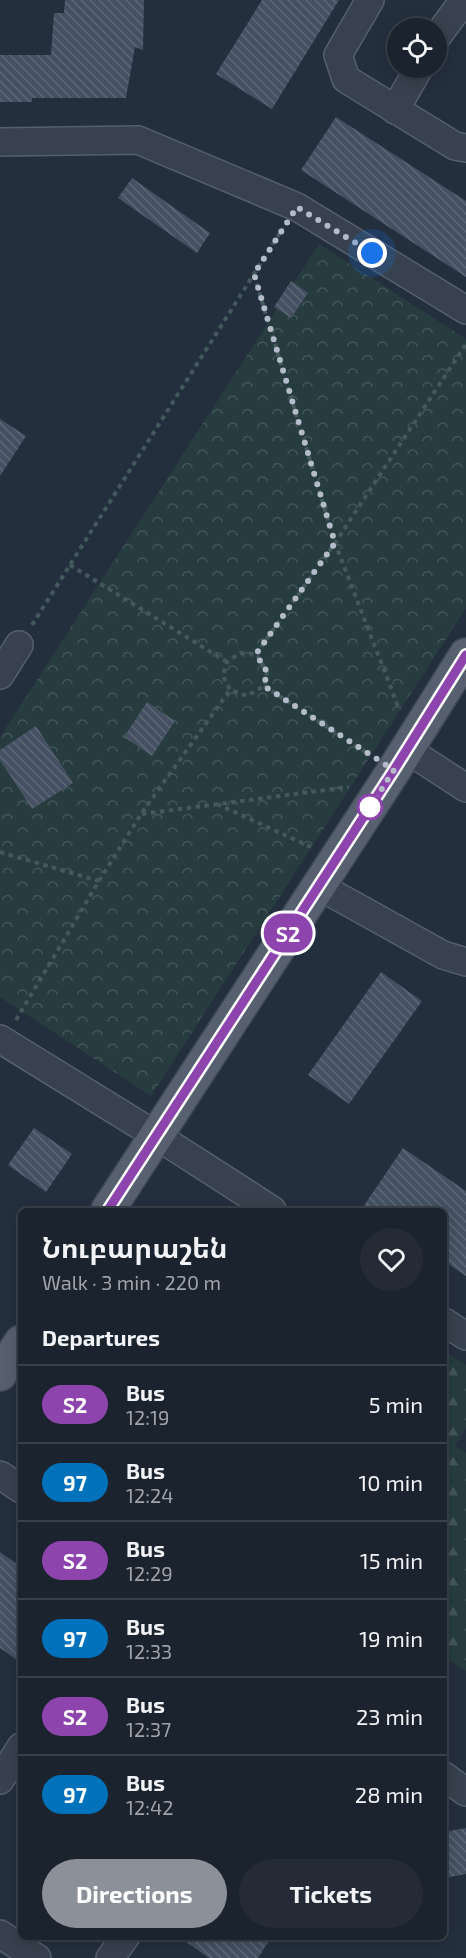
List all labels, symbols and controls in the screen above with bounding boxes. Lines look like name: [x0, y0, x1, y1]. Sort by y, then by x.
map controls: [387, 18, 447, 78]
button: locate: [387, 18, 447, 78]
your location: [357, 238, 387, 268]
unlabelled marker: [357, 794, 383, 820]
line badge: Տ2: [261, 914, 315, 952]
text: Տ2: [276, 921, 300, 946]
button: heart: [360, 1228, 423, 1291]
text: Նուբարաշեն: [42, 1230, 228, 1264]
text: Walk · 3 min · 220 m: [42, 1270, 221, 1294]
text: Departures: [42, 1324, 160, 1350]
text: Bus: [126, 1379, 165, 1405]
text: 5 min: [369, 1391, 423, 1417]
text: Տ2: [63, 1392, 87, 1417]
text: 12:19: [126, 1405, 169, 1429]
text: Bus: [126, 1457, 165, 1483]
text: 10 min: [359, 1469, 423, 1495]
text: 97: [63, 1470, 87, 1495]
text: 12:24: [126, 1483, 173, 1507]
text: Bus: [126, 1535, 165, 1561]
text: 15 min: [360, 1547, 423, 1573]
text: Տ2: [63, 1548, 87, 1573]
text: 12:29: [126, 1561, 173, 1585]
text: Bus: [126, 1613, 165, 1639]
text: 19 min: [359, 1625, 423, 1651]
text: 97: [63, 1626, 87, 1651]
text: 12:33: [126, 1639, 172, 1663]
text: Bus: [126, 1691, 165, 1717]
text: 23 min: [356, 1703, 423, 1729]
text: Տ2: [63, 1704, 87, 1729]
text: 12:37: [126, 1717, 171, 1741]
text: Bus: [126, 1769, 165, 1795]
text: 28 min: [355, 1781, 423, 1807]
text: 97: [63, 1782, 87, 1807]
text: 12:42: [126, 1795, 173, 1819]
button: Directions: [42, 1859, 227, 1928]
button: Tickets: [239, 1859, 423, 1928]

